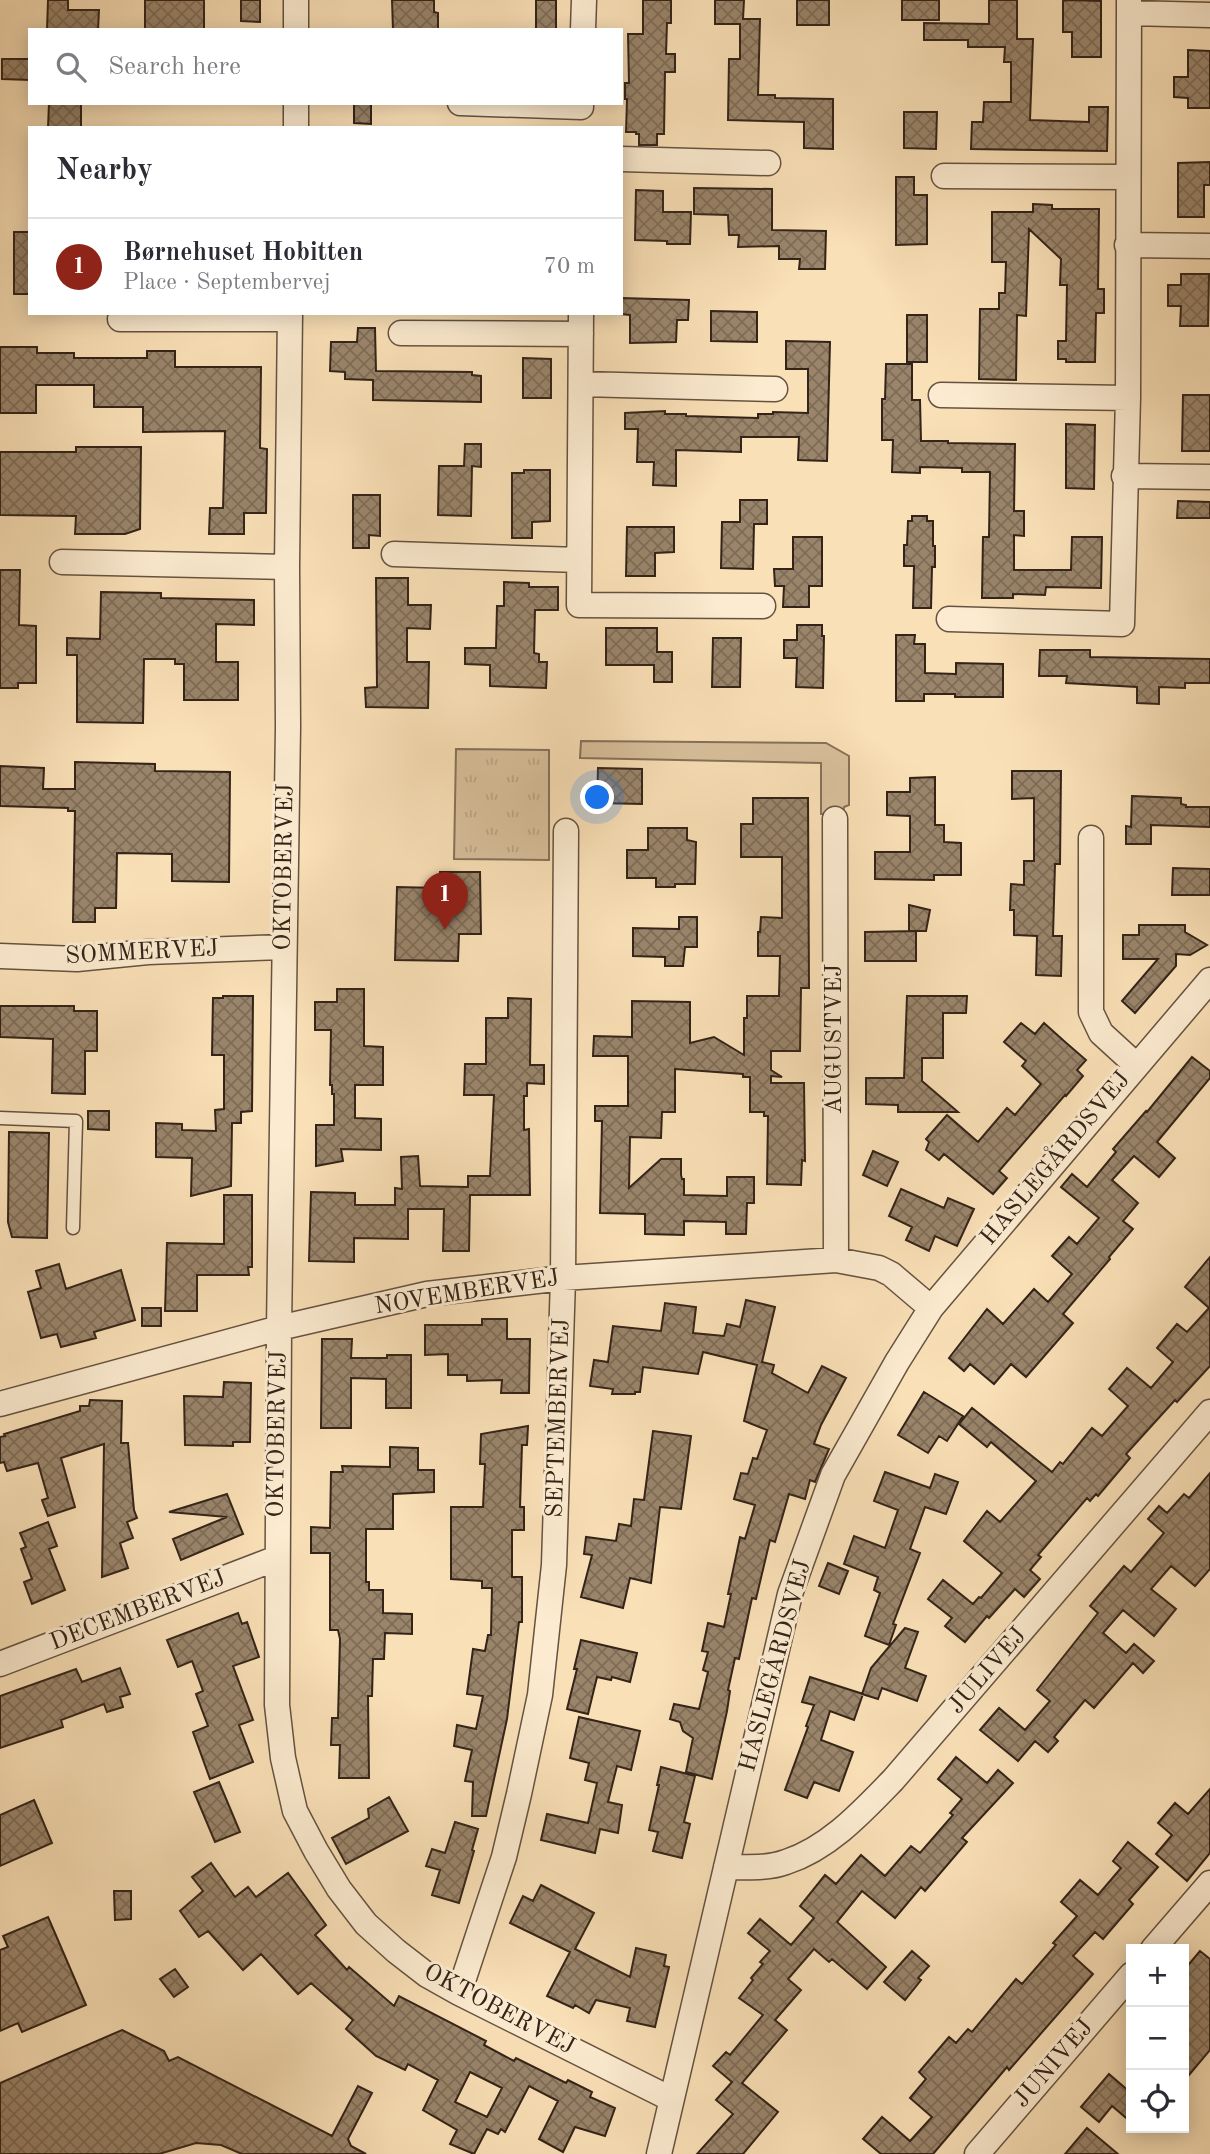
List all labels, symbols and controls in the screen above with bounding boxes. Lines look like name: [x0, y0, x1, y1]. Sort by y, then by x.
search box: [28, 28, 623, 105]
icon: search: [52, 48, 90, 86]
text: Search here: [108, 54, 241, 80]
text: Nearby: [56, 156, 153, 186]
text: Børnehuset Hobitten: [123, 240, 363, 266]
text: 1: [72, 255, 86, 278]
text: 70 m: [544, 255, 595, 278]
text: Place · Septembervej: [123, 271, 331, 294]
your location: [580, 780, 614, 814]
street label: OKTOBERVEJ: [272, 783, 298, 951]
pin: 1: [422, 872, 468, 930]
street label: SOMMERVEJ: [65, 937, 219, 969]
street label: AUGUSTVEJ: [823, 964, 847, 1114]
street label: HASLEGÅRDSVEJ: [973, 1064, 1135, 1250]
street label: NOVEMBERVEJ: [373, 1267, 561, 1319]
street label: SEPTEMBERVEJ: [544, 1318, 574, 1518]
street label: OKTOBERVEJ: [265, 1350, 291, 1518]
street label: HASLEGÅRDSVEJ: [731, 1556, 816, 1775]
street label: DECEMBERVEJ: [47, 1566, 229, 1656]
street label: JULIVEJ: [944, 1623, 1032, 1719]
map controls: [1126, 1944, 1189, 2133]
button: +: [1126, 1944, 1189, 2007]
street label: OKTOBERVEJ: [420, 1960, 578, 2060]
button: −: [1126, 2007, 1189, 2070]
street label: JUNIVEJ: [1010, 2015, 1098, 2113]
button: locate: [1126, 2070, 1189, 2133]

